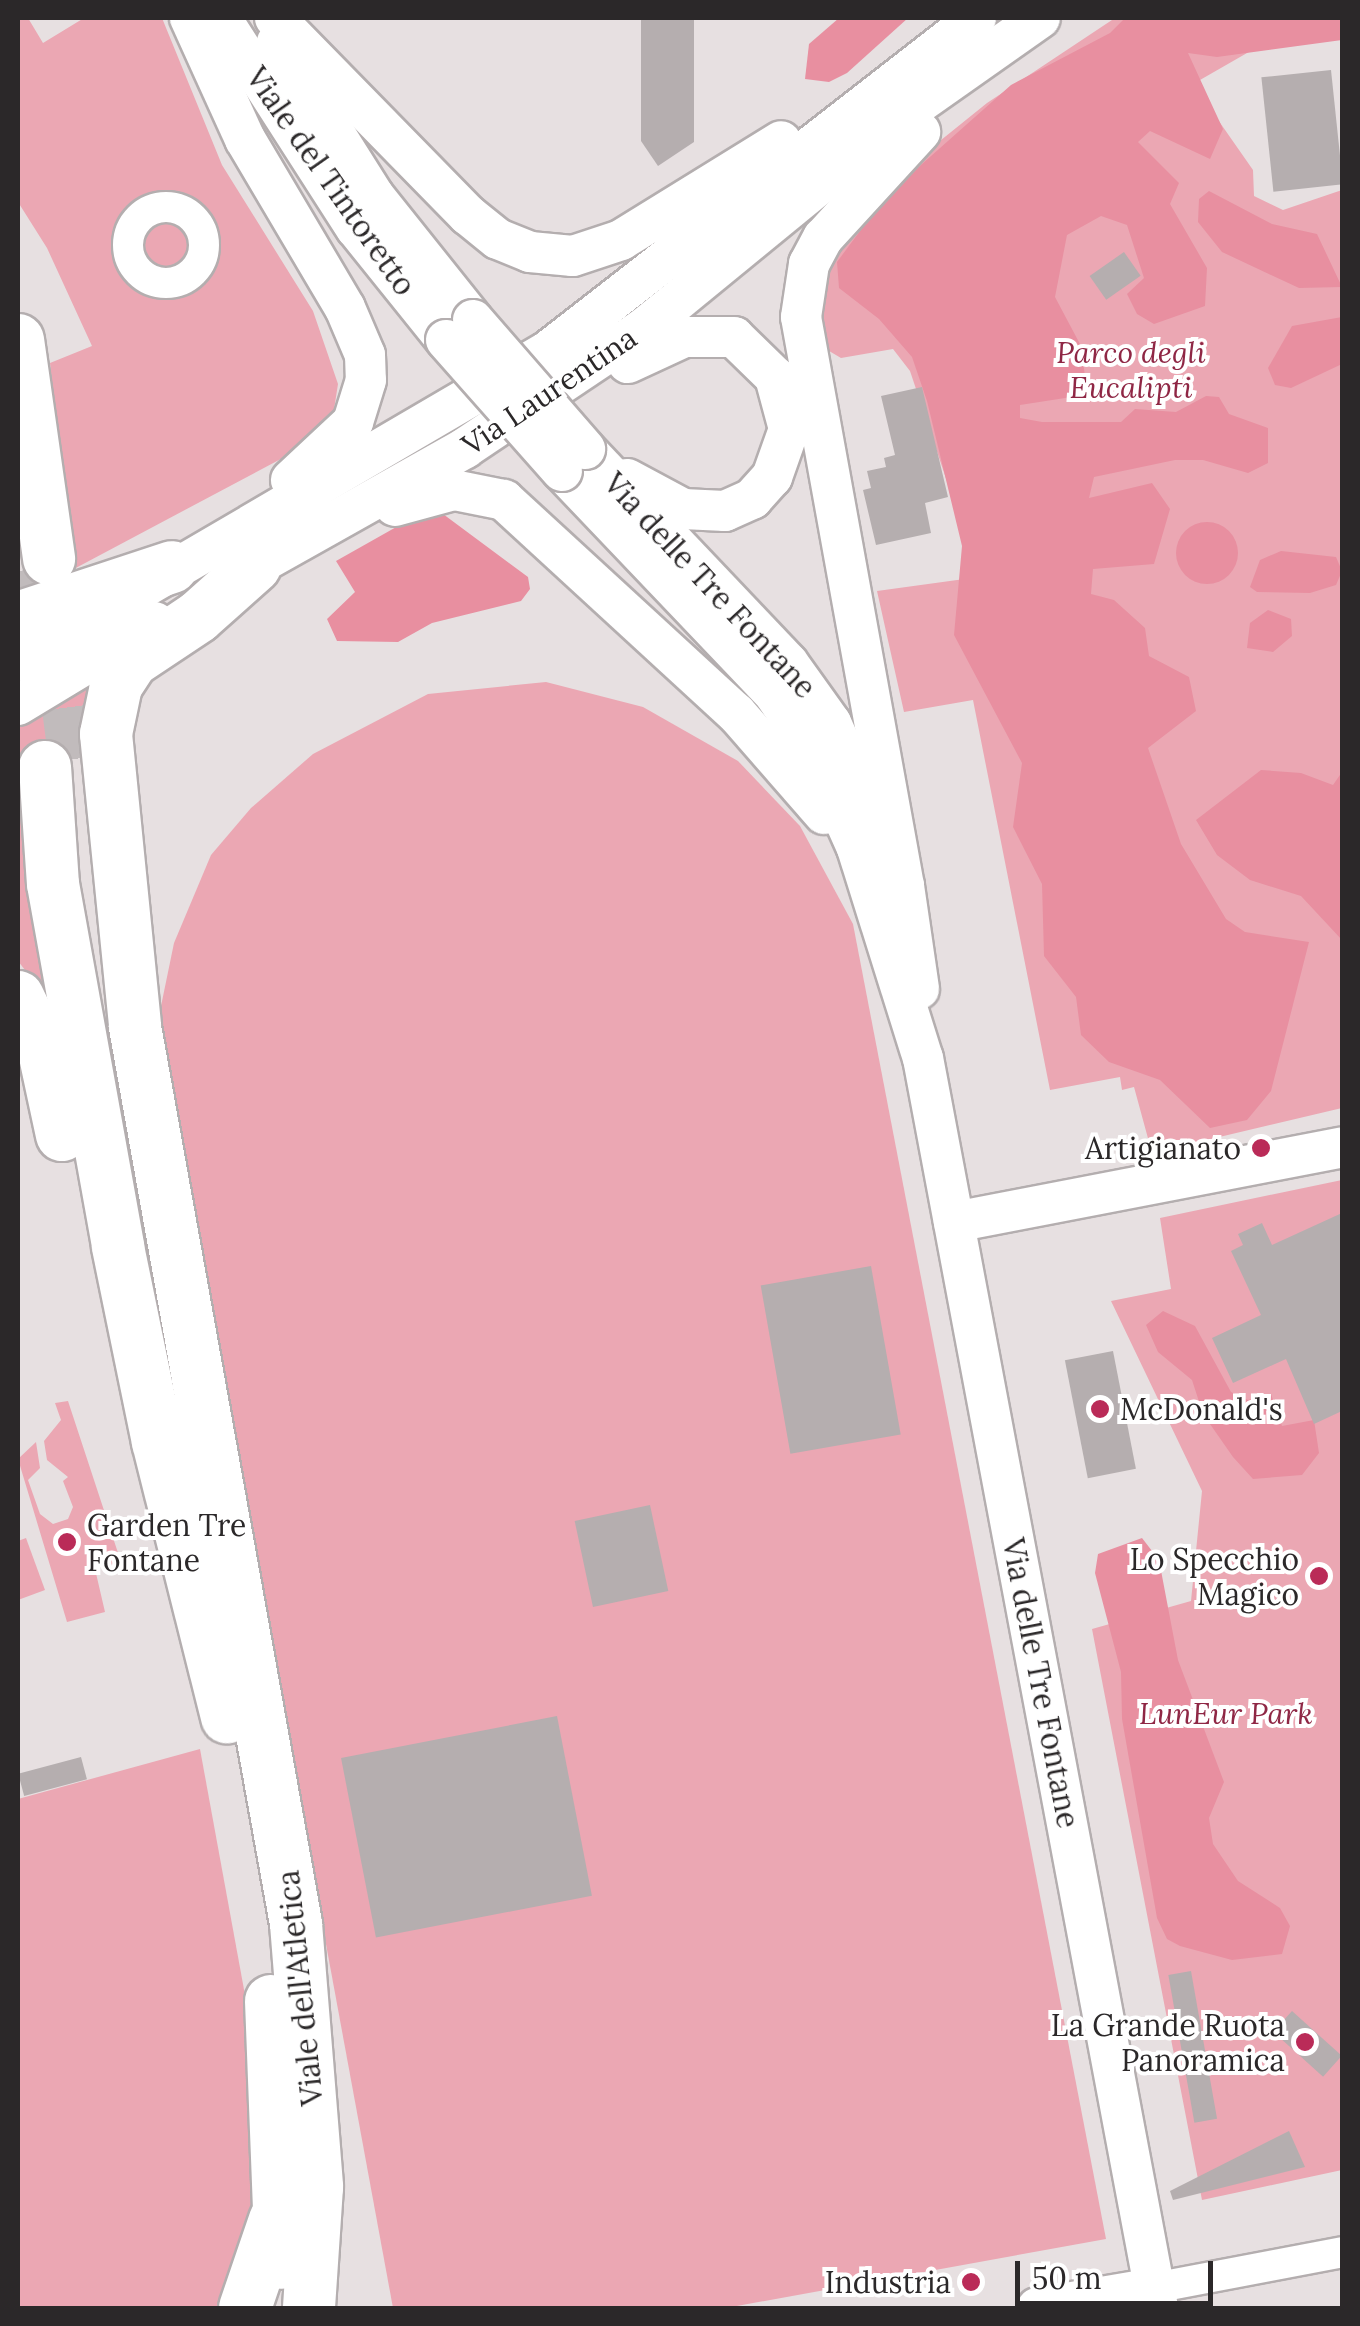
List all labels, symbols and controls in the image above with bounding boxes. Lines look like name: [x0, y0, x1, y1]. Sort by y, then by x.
street label: Viale del Tintoretto: [239, 60, 423, 302]
street label: Via Laurentina: [455, 319, 643, 463]
park label: Parco degli Eucalipti: [1056, 334, 1206, 404]
street label: Via delle Tre Fontane: [596, 465, 824, 705]
place label: Artigianato: [1085, 1130, 1241, 1166]
marker: Artigianato: [1250, 1137, 1272, 1159]
place label: McDonald's: [1120, 1391, 1283, 1427]
marker: McDonald's: [1089, 1398, 1111, 1420]
place label: Garden Tre Fontane: [87, 1507, 246, 1578]
marker: Garden Tre Fontane: [56, 1531, 78, 1553]
street label: Via delle Tre Fontane: [995, 1535, 1087, 1831]
place label: Lo Specchio Magico: [1130, 1541, 1299, 1612]
marker: Lo Specchio Magico: [1308, 1565, 1330, 1587]
park label: LunEur Park: [1139, 1695, 1313, 1731]
street label: Viale dell'Atletica: [270, 1869, 330, 2107]
place label: La Grande Ruota Panoramica: [1051, 2007, 1285, 2078]
marker: La Grande Ruota Panoramica: [1294, 2031, 1316, 2053]
scale bar: [1020, 2241, 1218, 2303]
text: 50 m: [1032, 2259, 1102, 2297]
place label: Industria: [825, 2264, 951, 2300]
marker: Industria: [960, 2271, 982, 2293]

